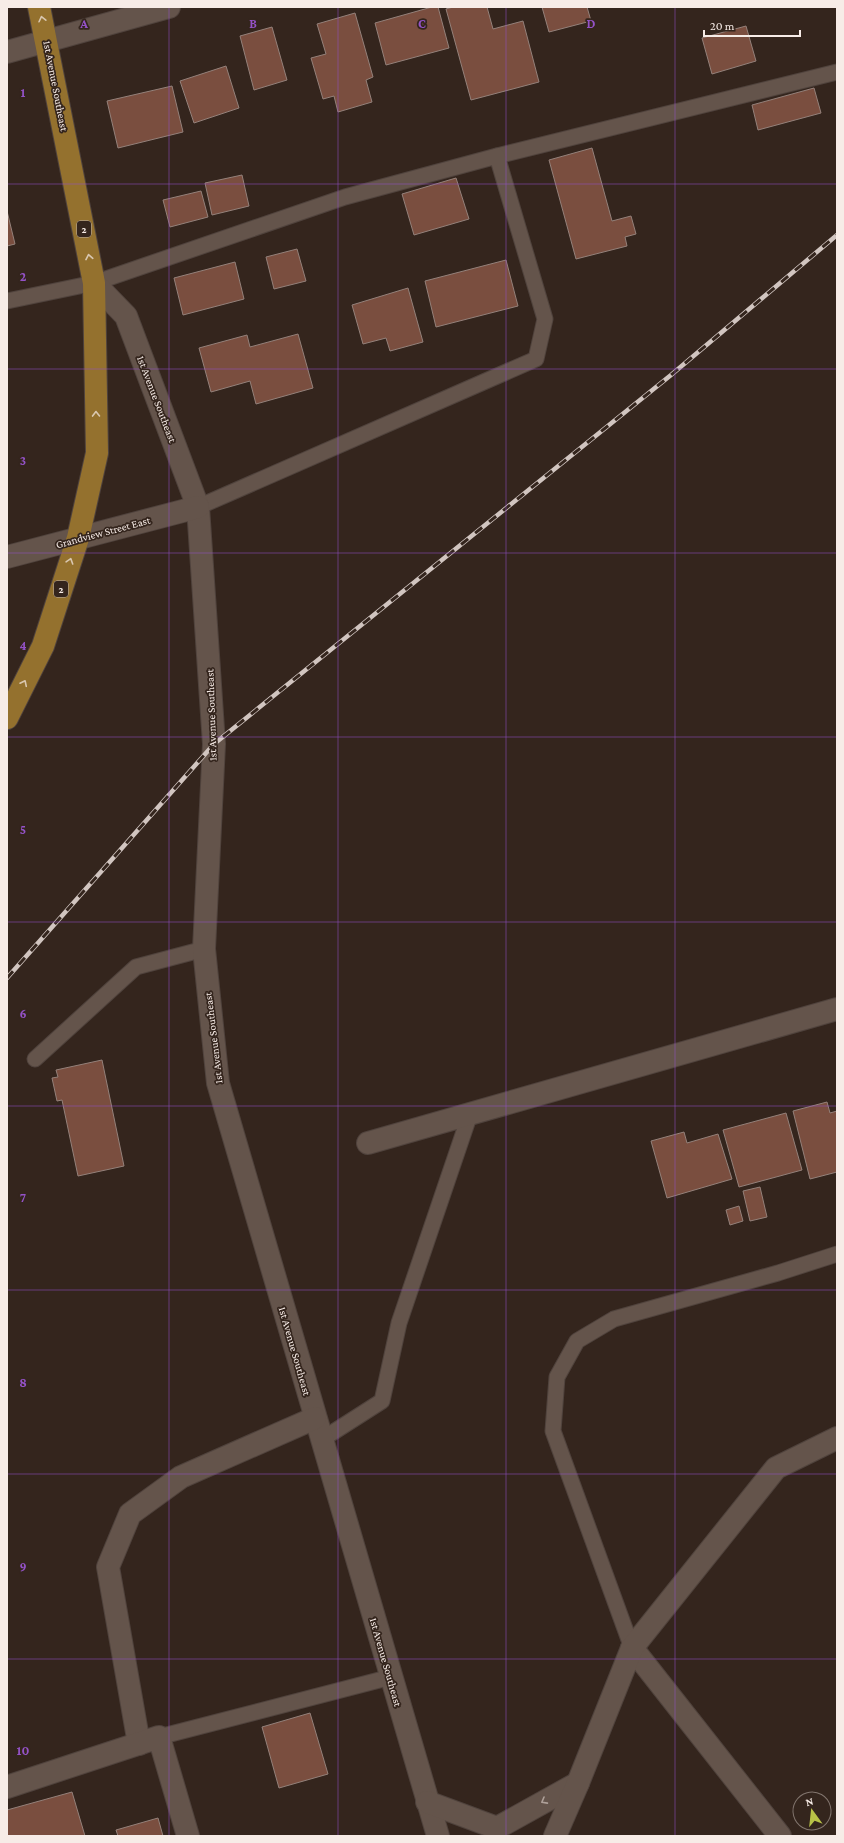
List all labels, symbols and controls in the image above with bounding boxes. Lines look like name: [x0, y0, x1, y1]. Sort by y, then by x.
scale bar: [704, 12, 800, 38]
one-way arrow: [39, 16, 47, 23]
text: A: [79, 16, 88, 31]
text: B: [249, 16, 257, 31]
text: C: [418, 16, 426, 31]
text: D: [587, 16, 596, 31]
text: 20 m: [710, 19, 735, 33]
street label: 1st Avenue Southeast: [41, 40, 71, 133]
text: 1: [21, 85, 26, 100]
road number: 2: [77, 221, 91, 237]
one-way arrow: [85, 254, 94, 260]
text: 2: [20, 269, 27, 284]
street label: 1st Avenue Southeast: [135, 354, 179, 444]
one-way arrow: [92, 411, 100, 417]
text: 3: [20, 453, 26, 468]
street label: Grandview Street East: [54, 514, 152, 550]
one-way arrow: [66, 558, 74, 565]
road number: 2: [54, 581, 68, 597]
text: 4: [19, 638, 27, 653]
street label: 1st Avenue Southeast: [203, 668, 219, 761]
one-way arrow: [19, 679, 27, 687]
text: 5: [20, 822, 26, 837]
street label: 1st Avenue Southeast: [201, 991, 225, 1084]
text: 6: [19, 1006, 27, 1021]
text: 7: [20, 1190, 26, 1205]
street label: 1st Avenue Southeast: [277, 1305, 314, 1397]
text: 8: [19, 1375, 27, 1390]
text: 9: [19, 1559, 27, 1574]
street label: 1st Avenue Southeast: [368, 1616, 405, 1708]
text: 10: [17, 1743, 29, 1758]
north arrow: [792, 1791, 832, 1831]
text: N: [804, 1794, 815, 1808]
one-way arrow: [541, 1797, 548, 1804]

